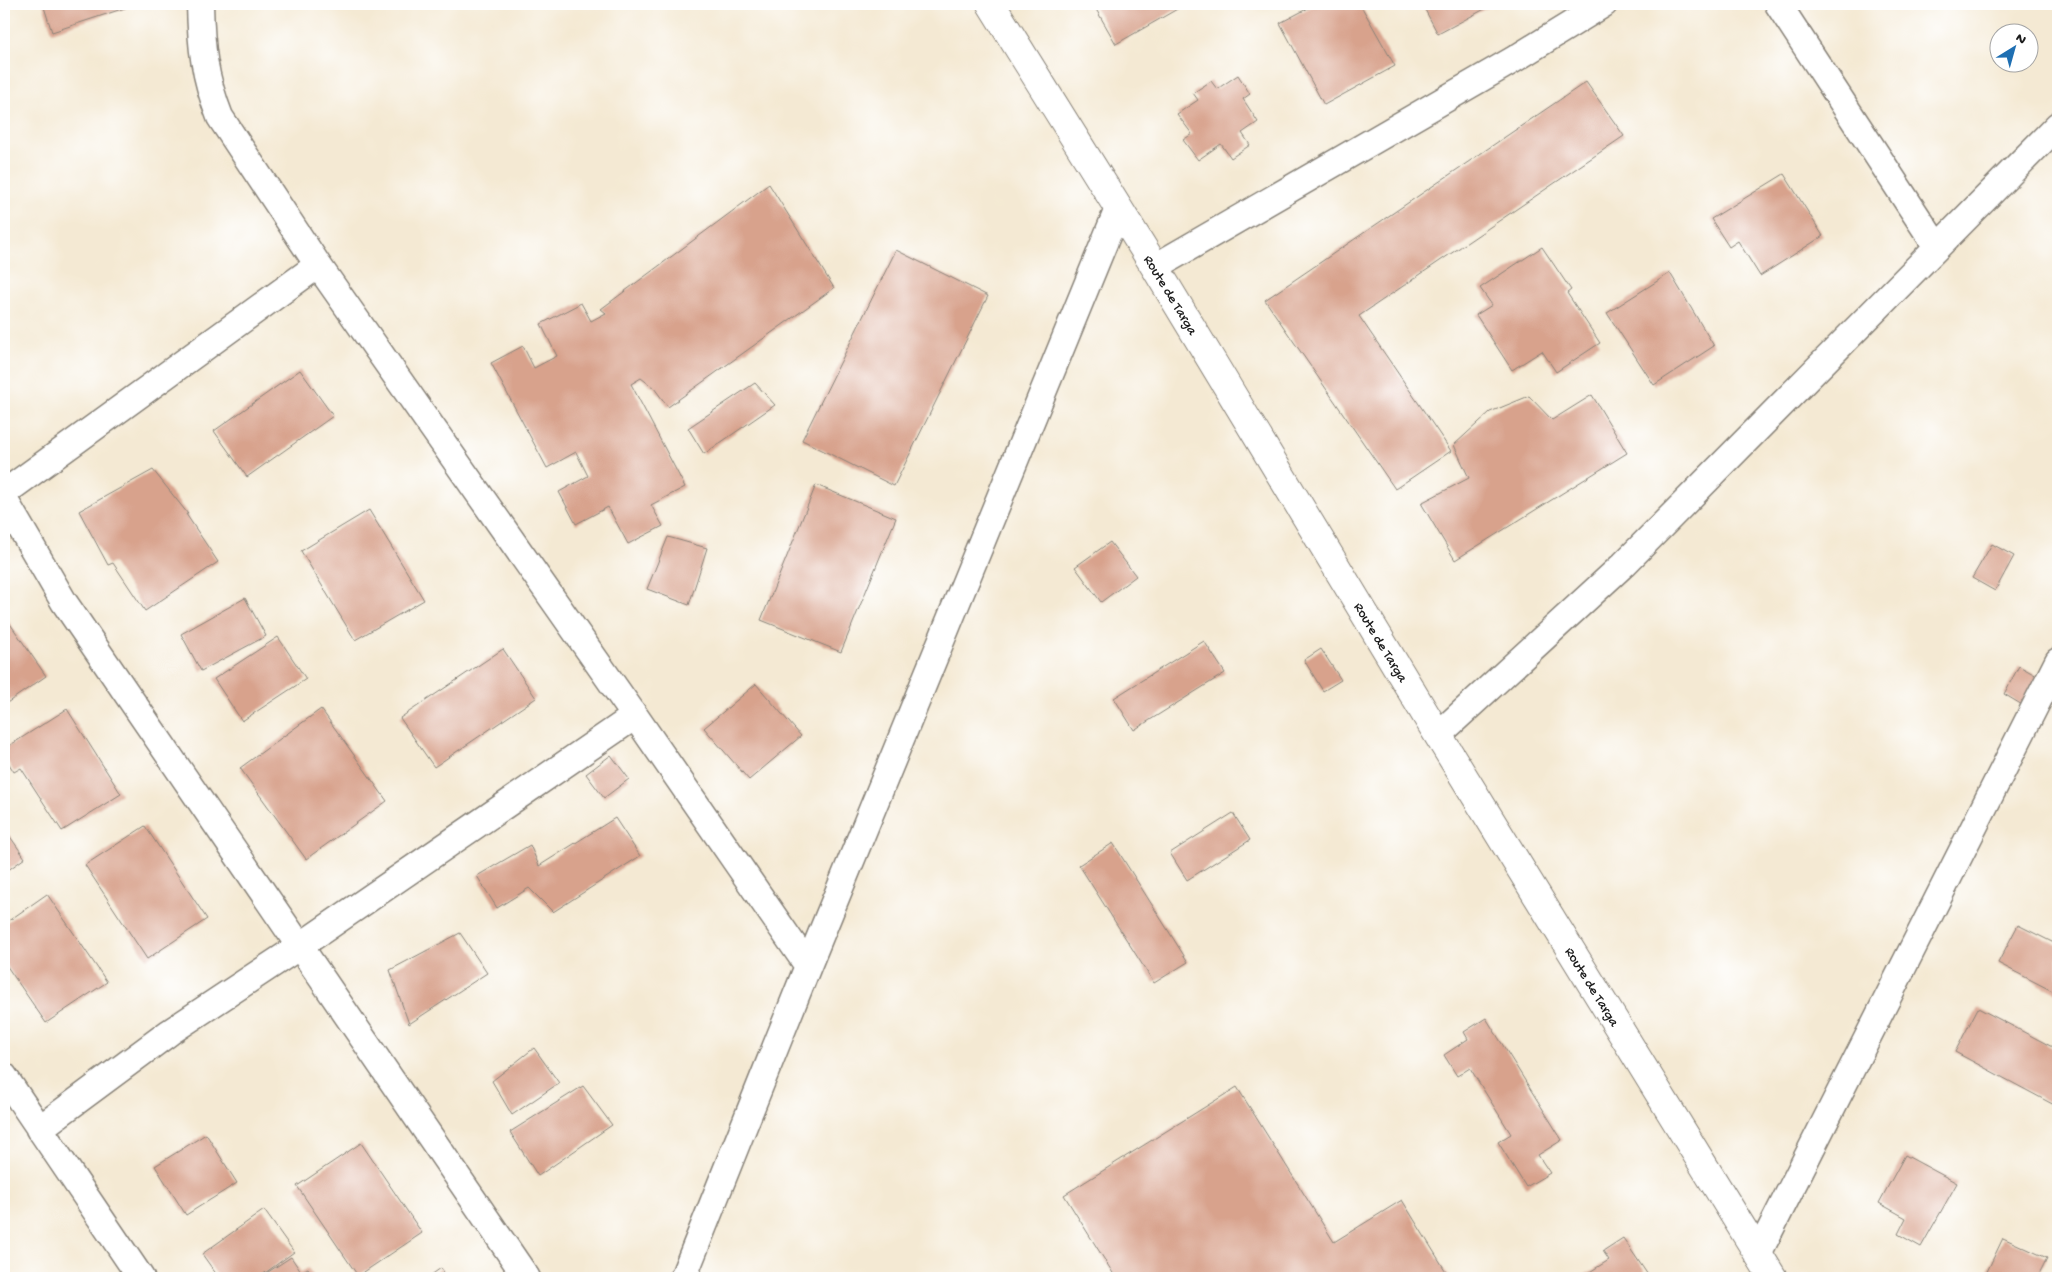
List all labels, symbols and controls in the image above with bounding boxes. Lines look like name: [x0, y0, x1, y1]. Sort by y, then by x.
north arrow: [1990, 22, 2040, 72]
text: N: [2012, 30, 2029, 49]
street label: Route de Targa: [1139, 253, 1201, 340]
street label: Route de Targa: [1349, 600, 1411, 687]
street label: Route de Targa: [1560, 945, 1622, 1031]

